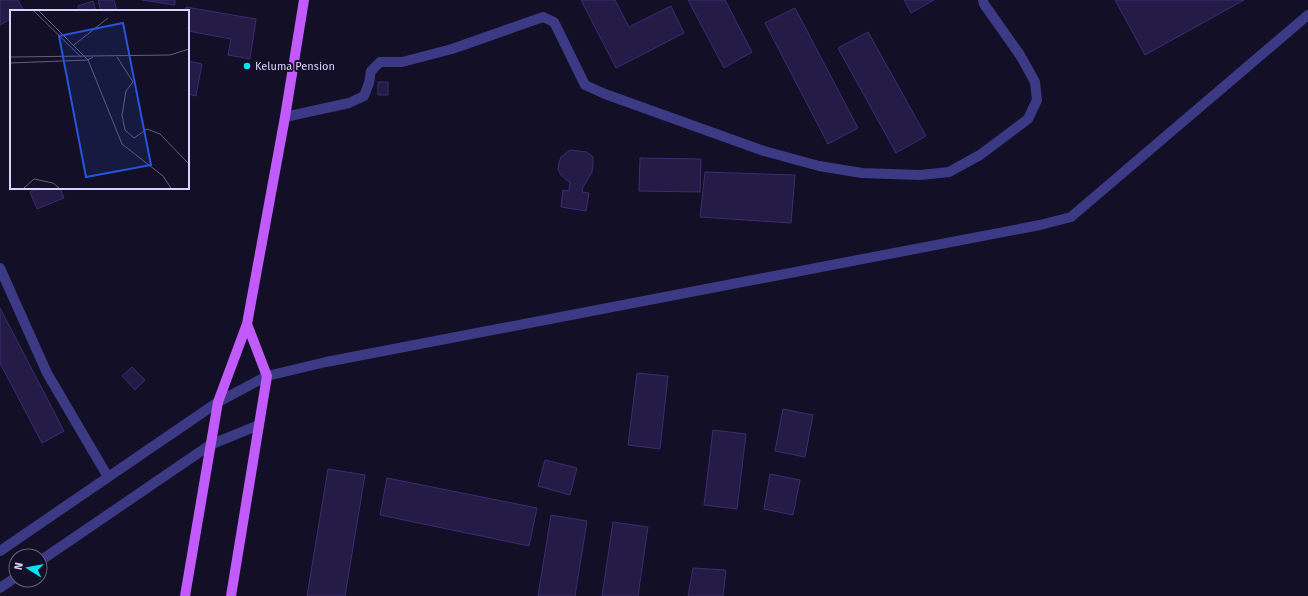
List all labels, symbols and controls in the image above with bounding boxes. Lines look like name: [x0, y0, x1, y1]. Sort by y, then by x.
inset map: [10, 10, 189, 189]
place label: Keluma Pension: [255, 60, 335, 73]
marker: Keluma Pension: [242, 61, 252, 71]
north arrow: [8, 548, 48, 588]
text: N: [12, 561, 26, 571]

